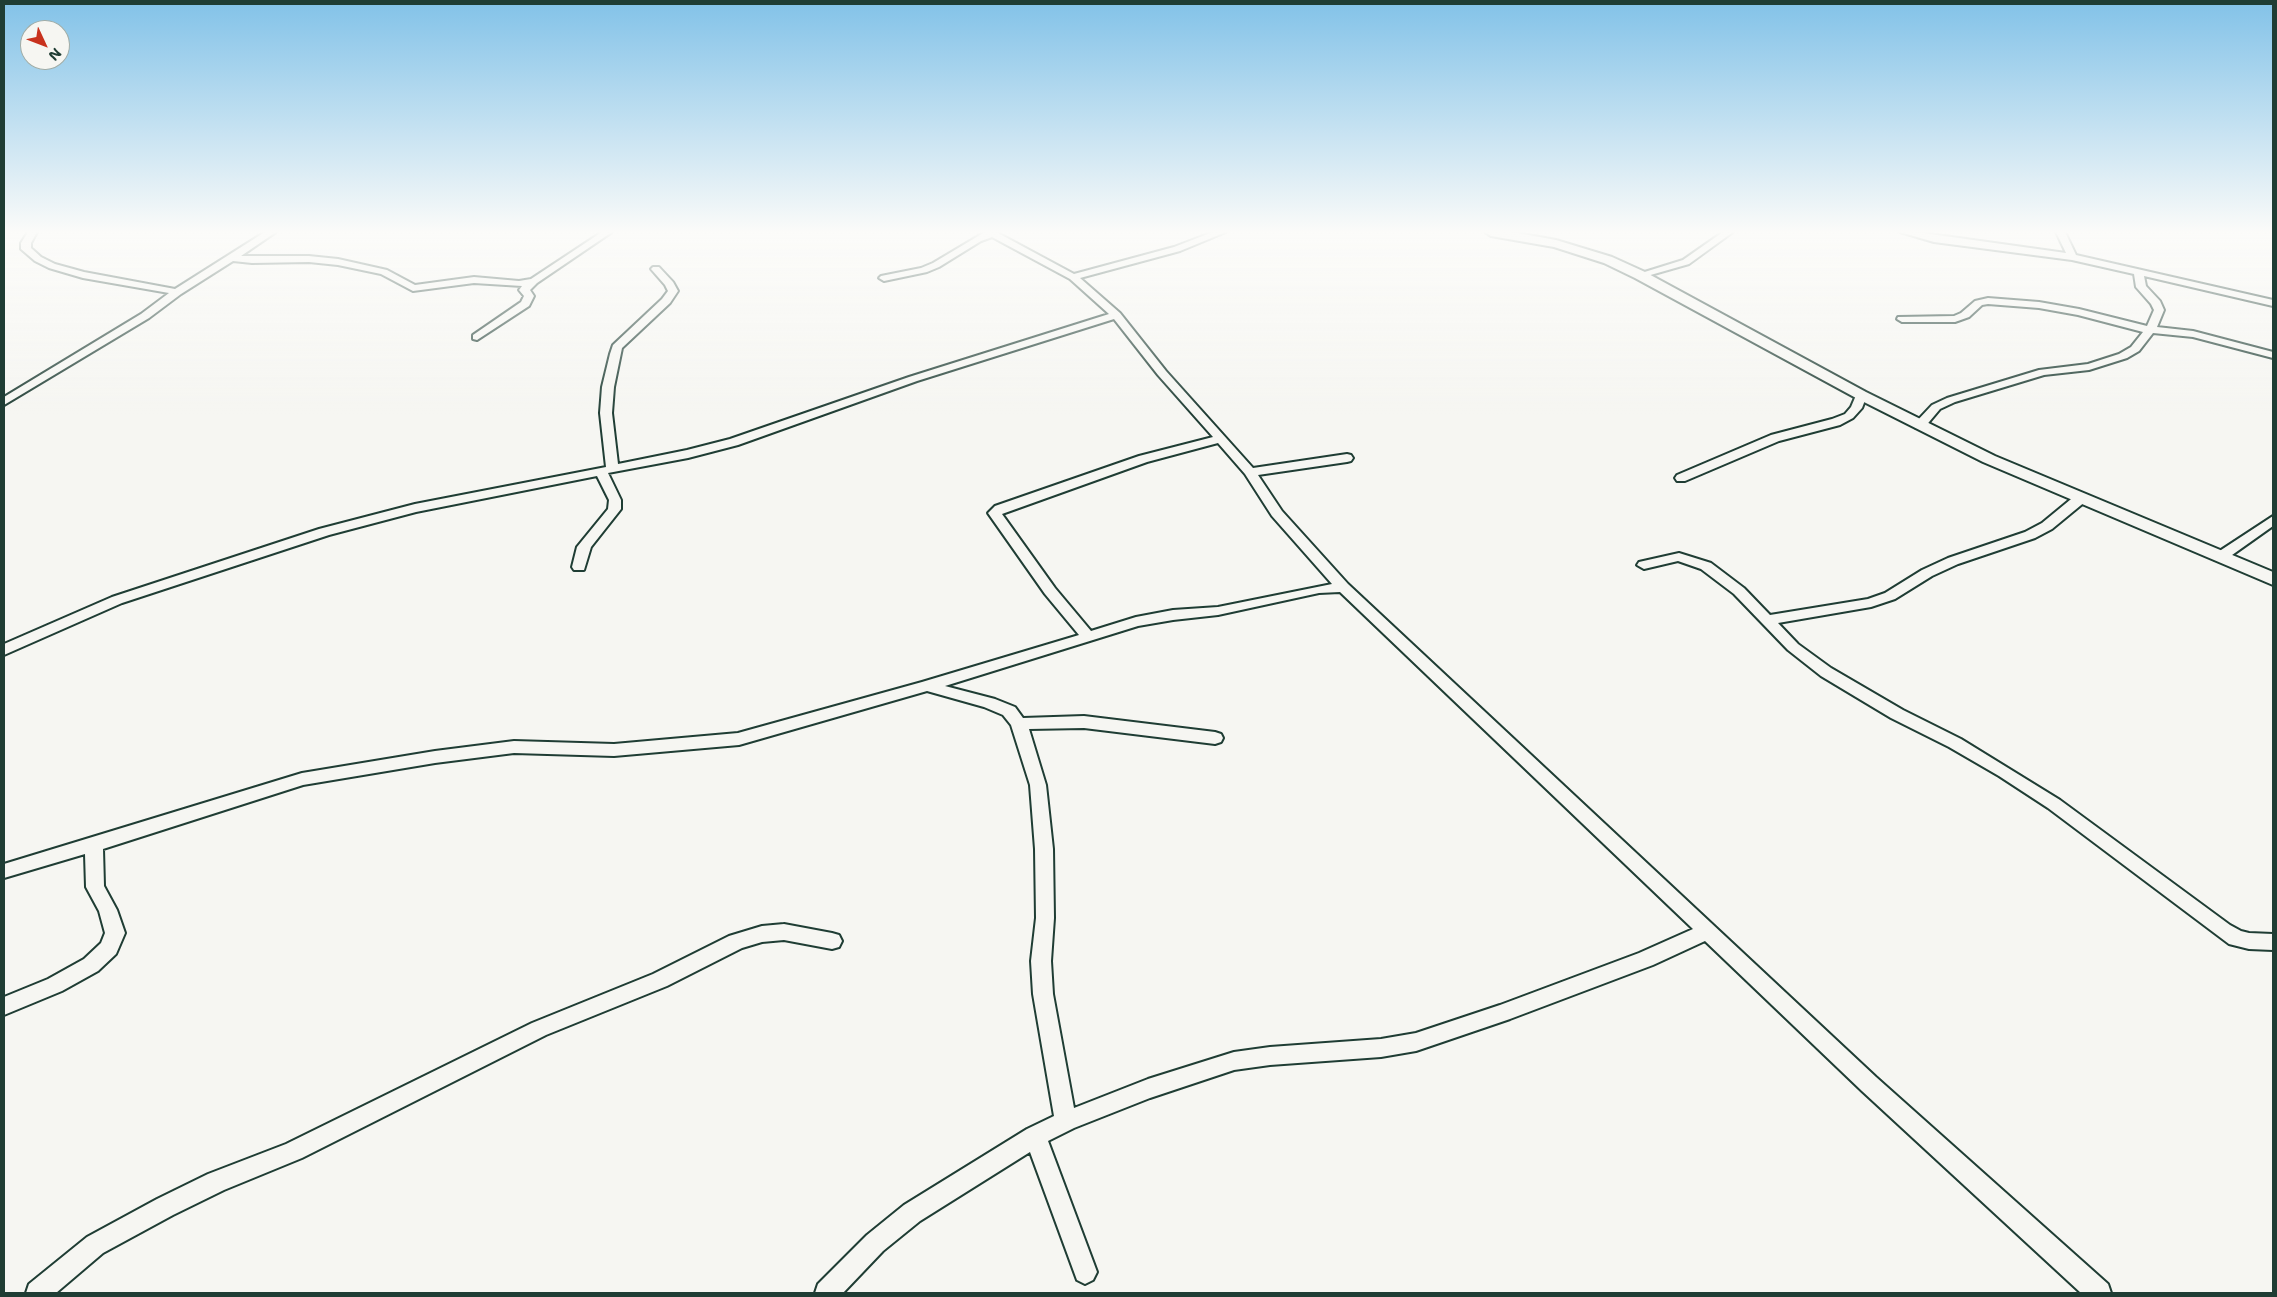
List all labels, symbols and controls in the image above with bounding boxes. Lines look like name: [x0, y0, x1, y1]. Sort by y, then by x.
north arrow: [20, 20, 70, 70]
text: N: [45, 44, 66, 65]

